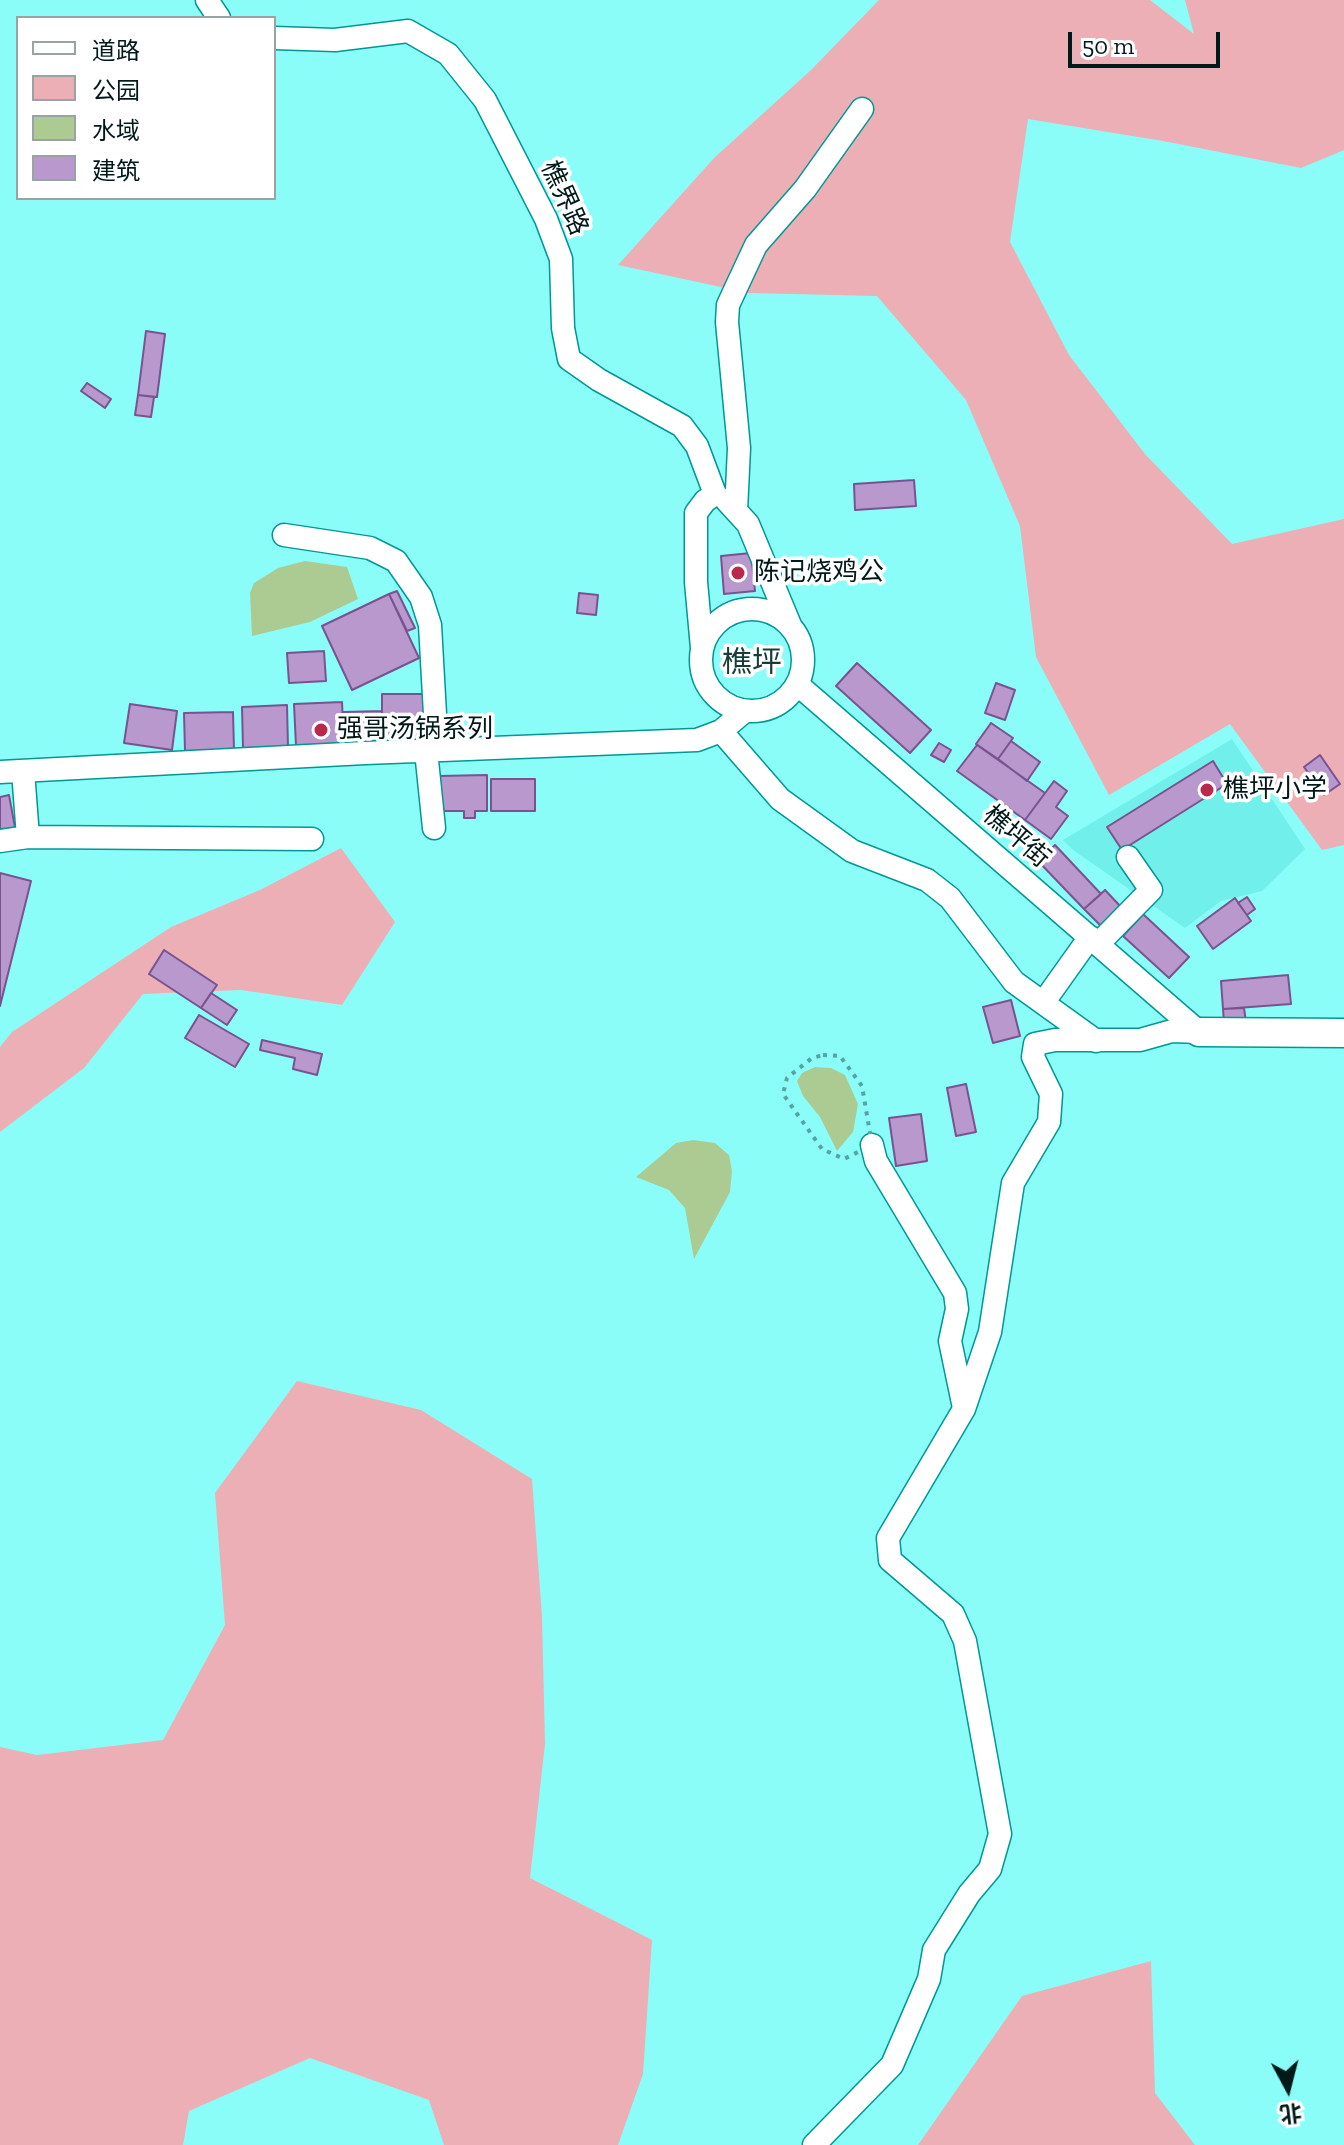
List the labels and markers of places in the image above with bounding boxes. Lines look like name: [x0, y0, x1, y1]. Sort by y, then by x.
place label: 陈记烧鸡公: [754, 557, 884, 589]
marker: 陈记烧鸡公: [729, 564, 747, 582]
place label: 强哥汤锅系列: [337, 714, 493, 746]
marker: 强哥汤锅系列: [312, 721, 330, 739]
place label: 樵坪小学: [1223, 774, 1327, 806]
marker: 樵坪小学: [1198, 781, 1216, 799]

